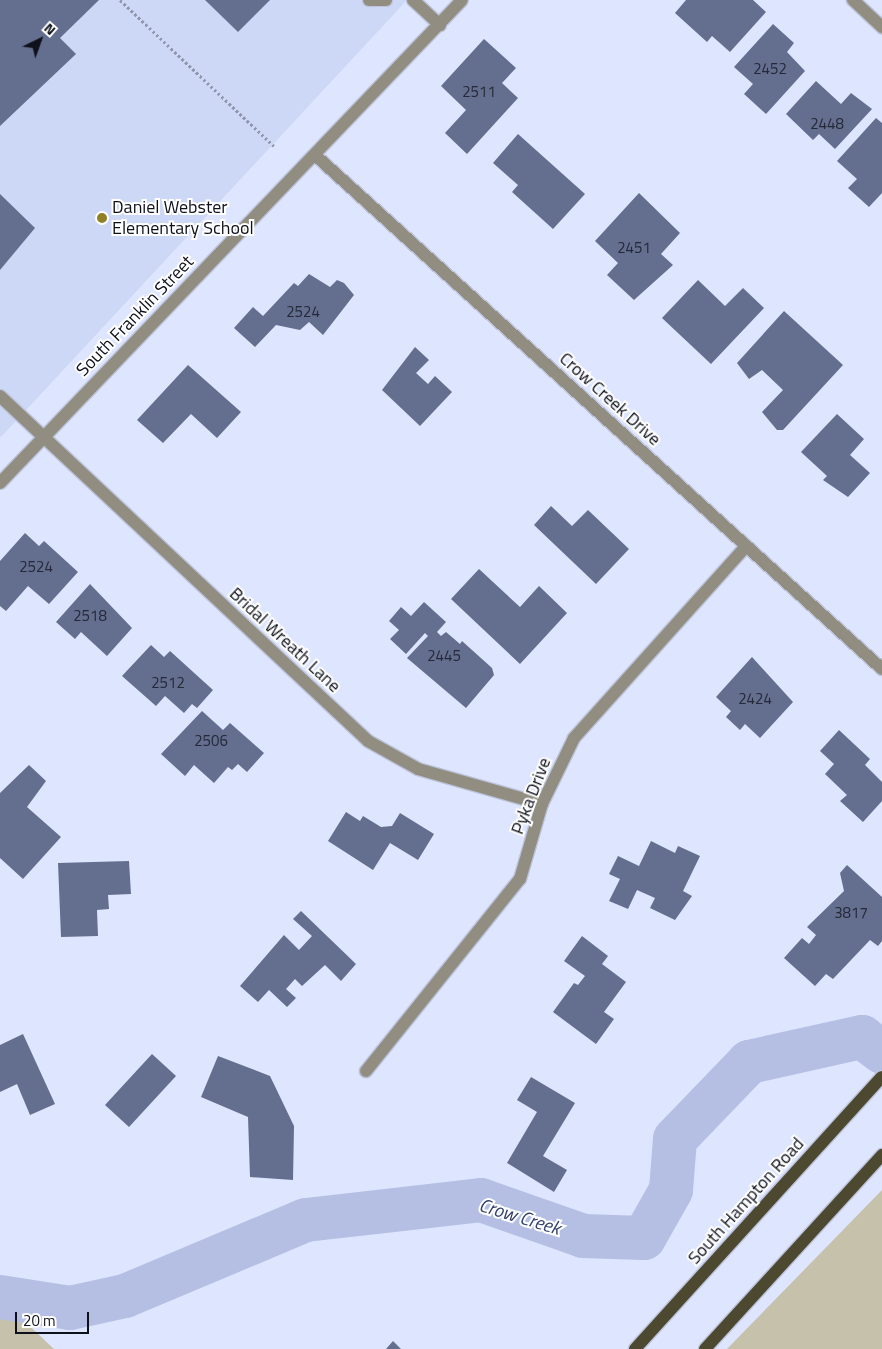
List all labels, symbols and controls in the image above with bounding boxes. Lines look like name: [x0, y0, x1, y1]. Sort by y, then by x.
north arrow: [15, 15, 65, 65]
text: N: [40, 17, 61, 40]
house number: 2452: [753, 60, 787, 78]
house number: 2511: [462, 83, 496, 101]
house number: 2448: [810, 115, 844, 133]
place label: Daniel Webster Elementary School: [112, 197, 254, 240]
marker: Daniel Webster Elementary School: [96, 212, 108, 224]
house number: 2451: [617, 239, 651, 257]
street label: South Franklin Street: [72, 251, 198, 381]
house number: 2524: [286, 303, 320, 321]
street label: Crow Creek Drive: [555, 348, 665, 450]
house number: 2524: [19, 558, 53, 576]
street label: Bridal Wreath Lane: [225, 583, 345, 697]
house number: 2518: [73, 607, 107, 625]
house number: 2445: [427, 647, 461, 665]
house number: 2512: [151, 674, 185, 692]
house number: 2424: [738, 690, 772, 708]
house number: 2506: [194, 732, 228, 750]
street label: Pyka Drive: [507, 755, 555, 837]
house number: 3817: [834, 904, 868, 922]
street label: South Hampton Road: [683, 1133, 809, 1269]
water label: Crow Creek: [477, 1193, 563, 1239]
scale bar: [18, 1302, 91, 1334]
text: 20 m: [23, 1309, 56, 1332]

